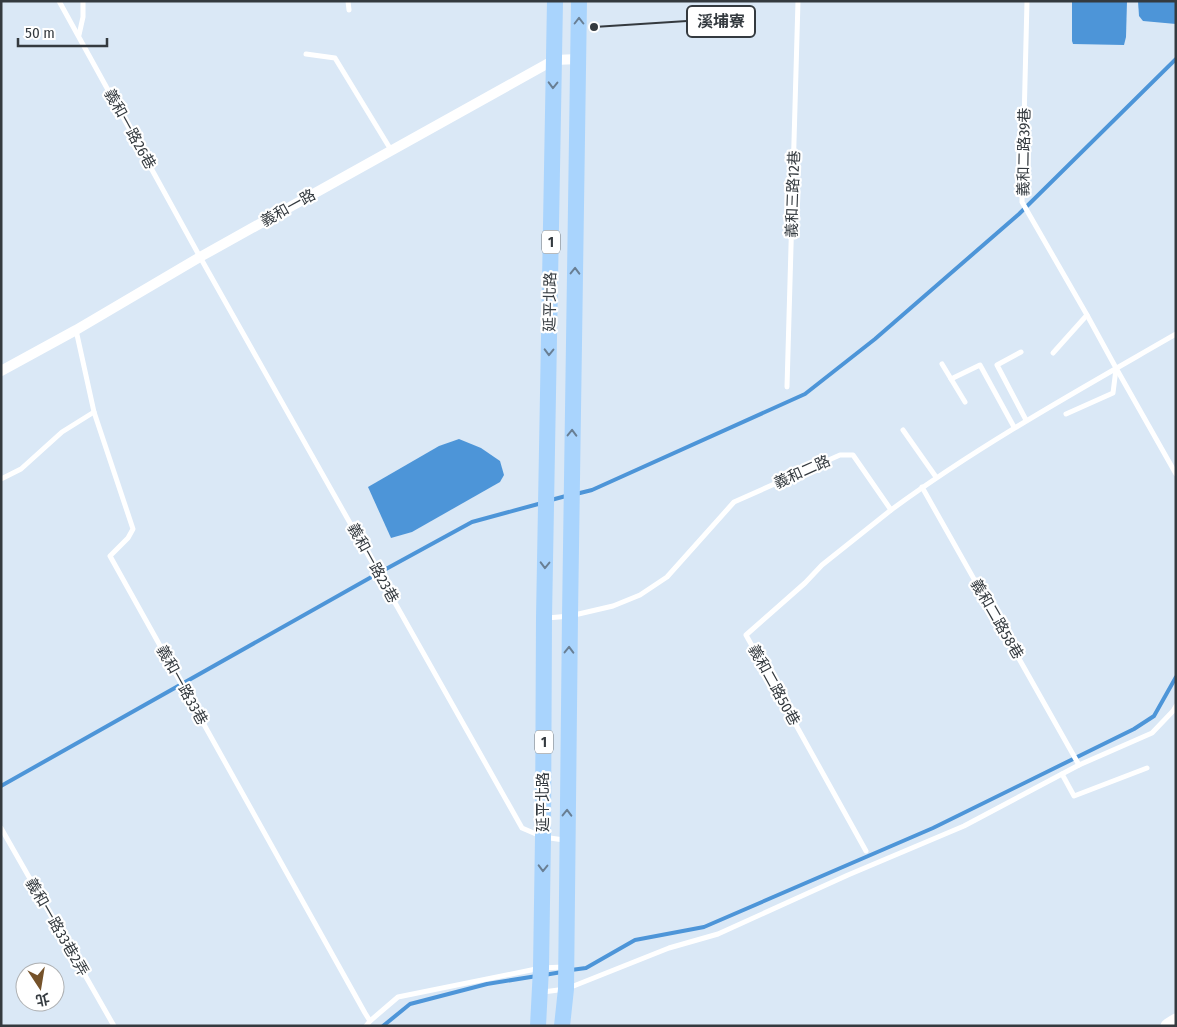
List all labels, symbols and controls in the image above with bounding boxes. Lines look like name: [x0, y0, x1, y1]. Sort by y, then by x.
callout: 溪埔寮: [687, 6, 755, 37]
text: 溪埔寮: [697, 12, 745, 31]
scale bar: [18, 15, 106, 47]
one-way arrow: [574, 17, 584, 24]
text: 50 m: [25, 24, 55, 42]
one-way arrow: [548, 82, 558, 89]
street label: 義和一路26巷: [101, 86, 159, 172]
street label: 義和二路39巷: [1014, 107, 1034, 197]
street label: 義和三路12巷: [782, 150, 804, 238]
street label: 義和一路: [257, 186, 319, 230]
road number: 1: [542, 230, 560, 253]
one-way arrow: [570, 267, 580, 274]
street label: 延平北路: [540, 272, 560, 332]
one-way arrow: [544, 349, 554, 357]
one-way arrow: [567, 429, 578, 437]
street label: 義和二路: [771, 452, 833, 492]
street label: 義和一路23巷: [344, 520, 402, 606]
one-way arrow: [540, 561, 551, 569]
street label: 義和二路58巷: [967, 576, 1027, 662]
street label: 義和二路50巷: [744, 641, 804, 729]
street label: 義和一路33巷: [153, 642, 211, 728]
one-way arrow: [564, 646, 574, 654]
road number: 1: [535, 730, 553, 754]
street label: 延平北路: [534, 772, 552, 832]
one-way arrow: [562, 808, 572, 816]
one-way arrow: [537, 864, 548, 872]
street label: 義和一路33巷2弄: [22, 875, 92, 979]
north arrow: [15, 962, 65, 1012]
text: 北: [34, 989, 51, 1009]

